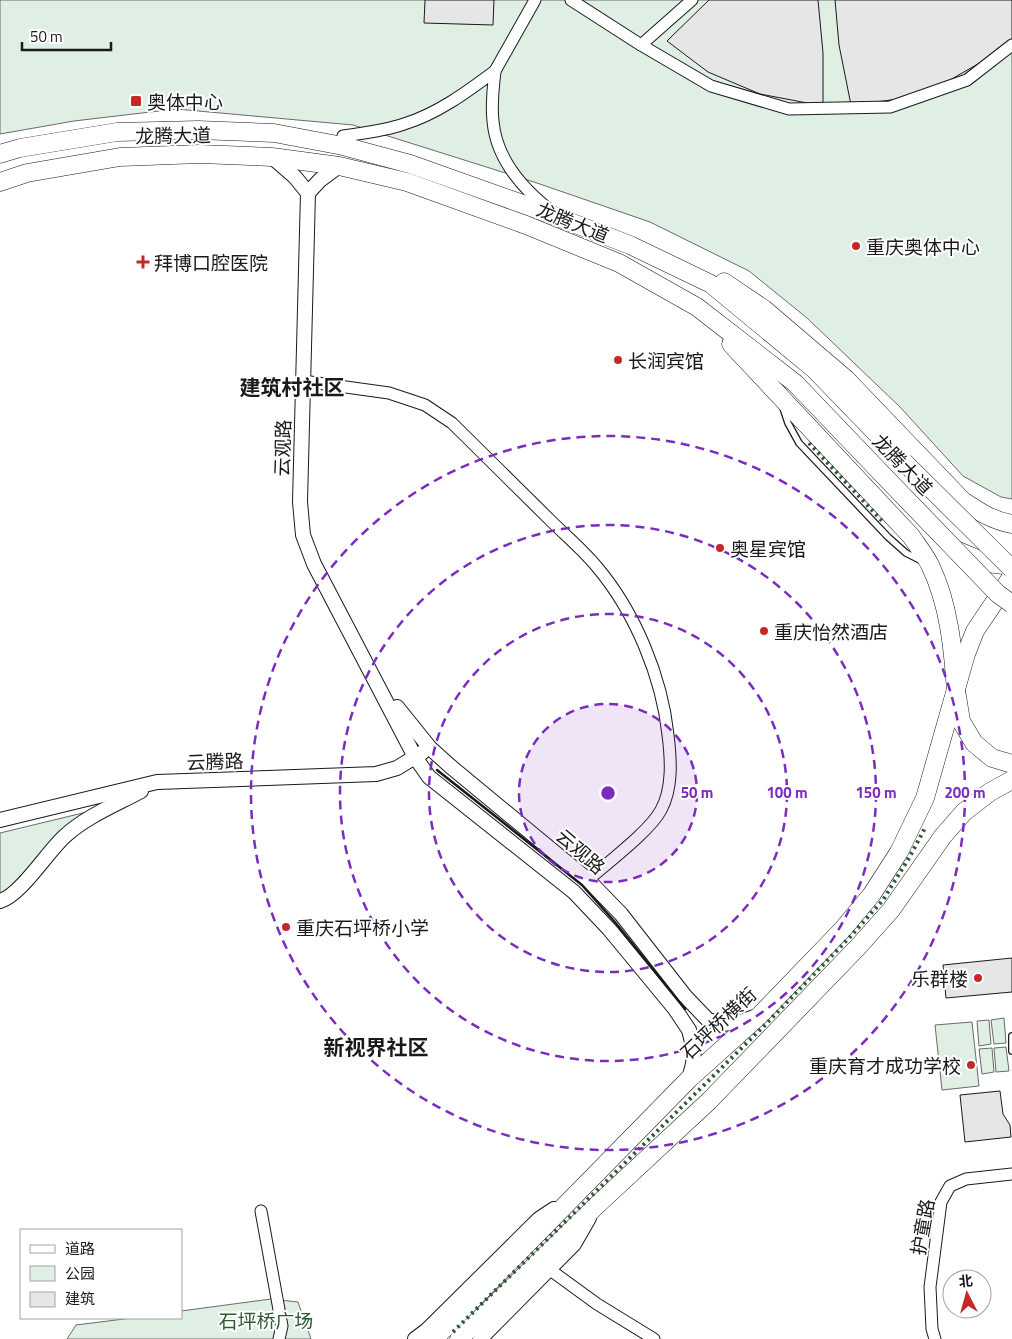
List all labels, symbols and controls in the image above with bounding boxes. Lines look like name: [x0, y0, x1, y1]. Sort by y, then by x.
scale bar: [22, 20, 111, 52]
text: 50 m: [30, 25, 63, 48]
place label: 奥体中心: [147, 87, 223, 116]
marker: 奥体中心: [129, 94, 143, 108]
street label: 龙腾大道: [135, 120, 211, 150]
street label: 龙腾大道: [532, 194, 614, 250]
place label: 重庆奥体中心: [866, 232, 980, 261]
marker: 重庆奥体中心: [850, 240, 862, 252]
place label: 拜博口腔医院: [154, 248, 268, 277]
marker: 拜博口腔医院: [136, 255, 150, 269]
place label: 长润宾馆: [628, 346, 704, 375]
marker: 长润宾馆: [612, 354, 624, 366]
district label: 建筑村社区: [240, 371, 345, 403]
street label: 云观路: [267, 419, 297, 477]
street label: 龙腾大道: [866, 427, 940, 501]
place label: 奥星宾馆: [730, 534, 806, 563]
marker: 奥星宾馆: [714, 542, 726, 554]
place label: 重庆怡然酒店: [774, 617, 888, 646]
marker: 重庆怡然酒店: [758, 625, 770, 637]
street label: 云腾路: [186, 746, 244, 776]
text: 50 m: [681, 781, 713, 804]
text: 100 m: [766, 781, 808, 804]
text: 150 m: [855, 781, 897, 804]
text: 200 m: [944, 781, 986, 804]
centre of rings: [599, 784, 617, 802]
street label: 云观路: [550, 821, 612, 881]
place label: 重庆石坪桥小学: [296, 913, 429, 942]
marker: 重庆石坪桥小学: [280, 921, 292, 933]
place label: 乐群楼: [911, 964, 968, 993]
marker: 乐群楼: [972, 972, 984, 984]
street label: 石坪桥横街: [673, 980, 763, 1066]
district label: 新视界社区: [324, 1031, 429, 1063]
place label: 重庆育才成功学校: [809, 1051, 961, 1080]
marker: 重庆育才成功学校: [965, 1059, 977, 1071]
street label: 护童路: [903, 1196, 941, 1258]
legend: [20, 1229, 182, 1319]
text: 道路: [65, 1237, 95, 1260]
text: 公园: [65, 1262, 95, 1285]
north arrow: [942, 1269, 992, 1319]
text: 北: [958, 1269, 974, 1292]
text: 建筑: [65, 1287, 95, 1310]
park label: 石坪桥广场: [218, 1306, 314, 1335]

